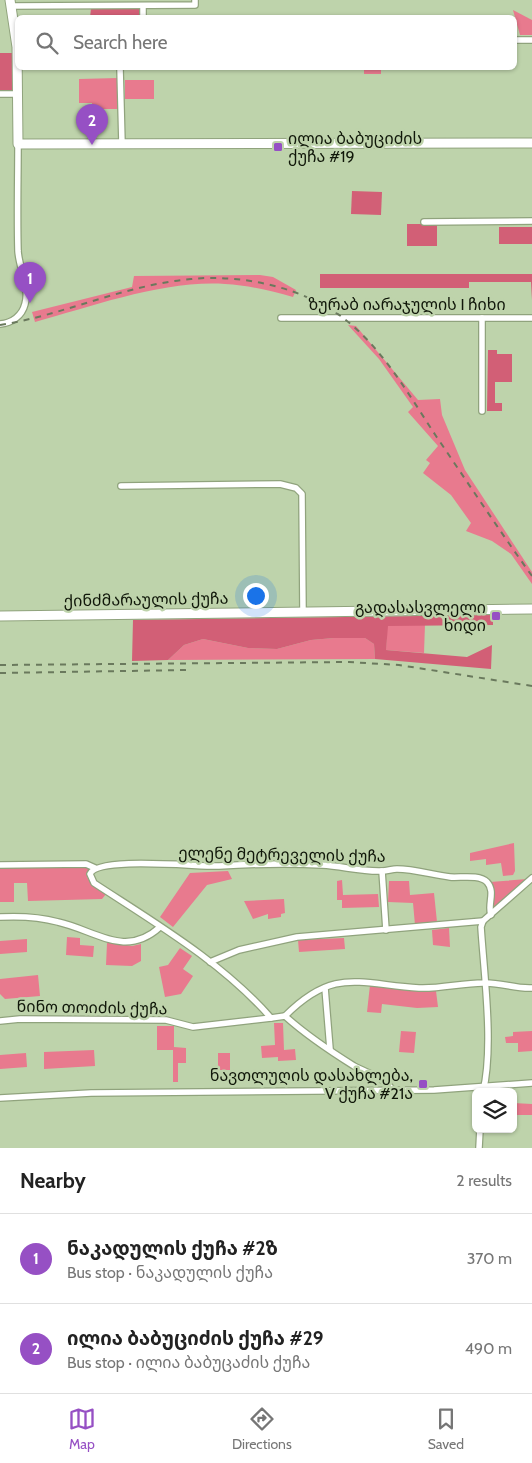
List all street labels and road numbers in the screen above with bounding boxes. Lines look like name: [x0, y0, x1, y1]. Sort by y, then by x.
street label: ზურაბ იარაჯულის I ჩიხი: [308, 295, 506, 315]
street label: ქინძმარაულის ქუჩა: [64, 589, 228, 611]
street label: ელენე მეტრეველის ქუჩა: [178, 843, 386, 867]
street label: ნინო თოიძის ქუჩა: [16, 997, 167, 1018]

